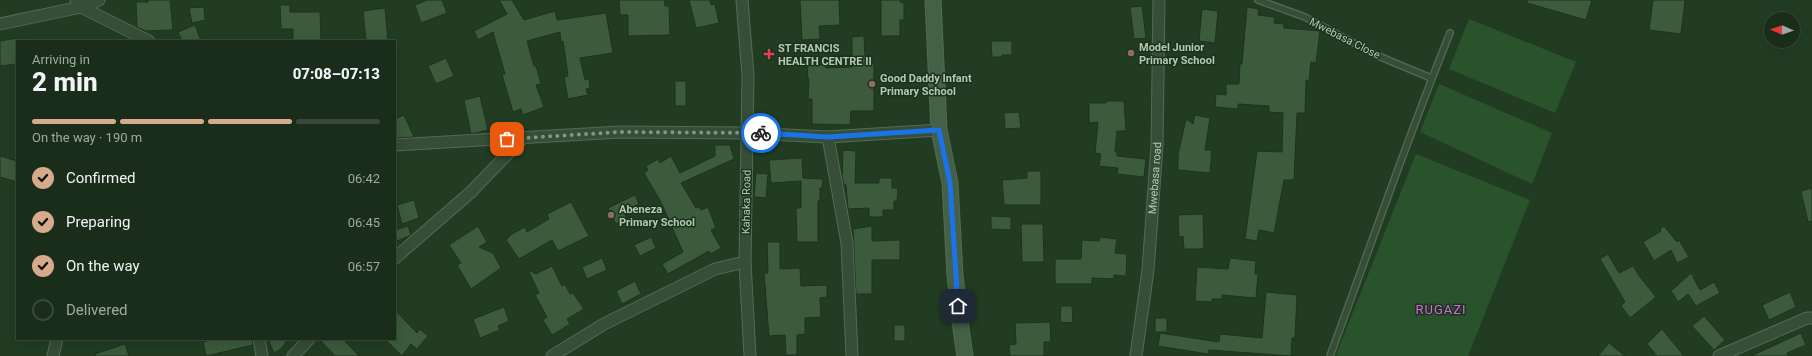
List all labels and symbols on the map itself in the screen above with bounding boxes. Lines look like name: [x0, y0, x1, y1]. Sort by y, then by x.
north arrow: [1764, 12, 1800, 48]
street label: Mwebasa Close: [1307, 15, 1383, 62]
place label: Model Junior Primary School: [1139, 41, 1215, 67]
place label: ST FRANCIS HEALTH CENTRE II: [778, 42, 872, 68]
marker: ST FRANCIS HEALTH CENTRE II: [763, 48, 775, 60]
marker: Model Junior Primary School: [1126, 48, 1136, 58]
place label: Good Daddy Infant Primary School: [880, 72, 972, 98]
marker: Good Daddy Infant Primary School: [867, 79, 877, 89]
courier: [741, 113, 781, 153]
pin: [490, 122, 524, 156]
street label: Mwebasa road: [1146, 142, 1164, 215]
street label: Kahaka Road: [739, 170, 754, 234]
place label: Abeneza Primary School: [619, 203, 695, 229]
marker: Abeneza Primary School: [606, 210, 616, 220]
pin: [941, 289, 975, 323]
district label: RUGAZI: [1415, 302, 1467, 317]

